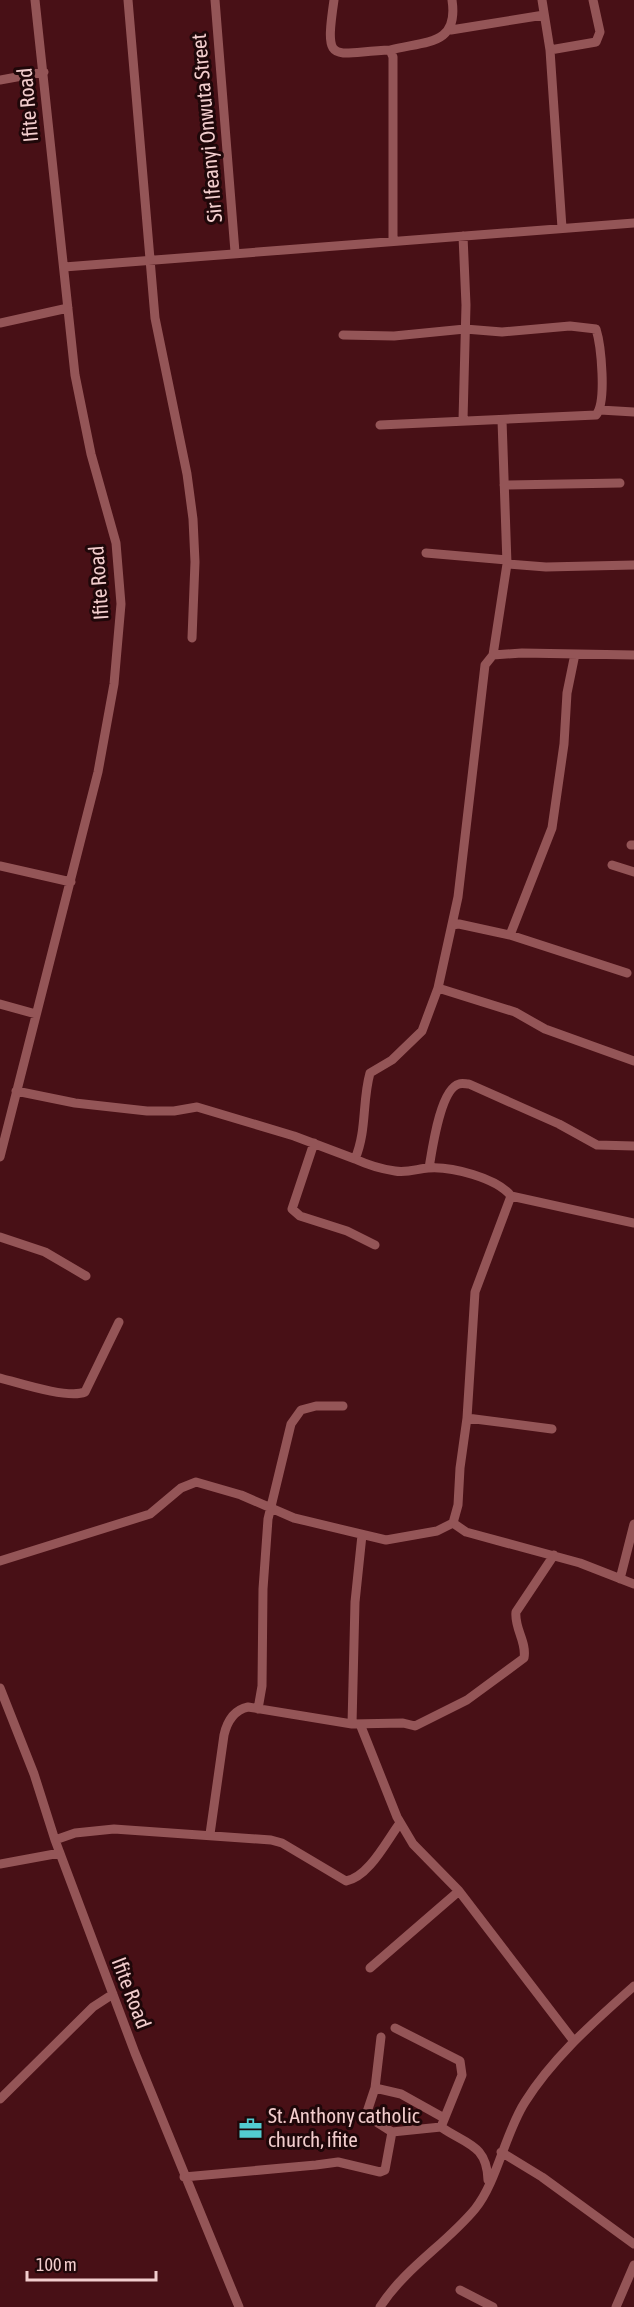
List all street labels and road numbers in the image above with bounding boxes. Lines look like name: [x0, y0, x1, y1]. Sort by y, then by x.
street label: Sir Ifeanyi Onwuta Street: [186, 33, 226, 224]
street label: Ifite Road: [12, 67, 42, 143]
street label: Ifite Road: [83, 545, 113, 621]
street label: Ifite Road: [107, 1954, 156, 2032]

